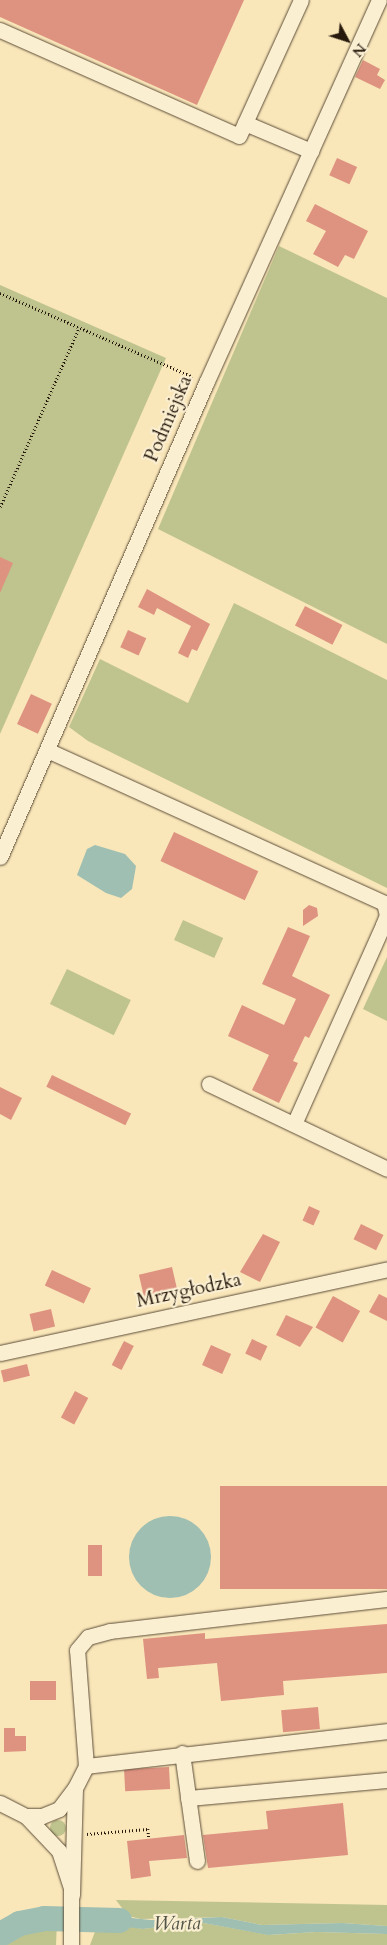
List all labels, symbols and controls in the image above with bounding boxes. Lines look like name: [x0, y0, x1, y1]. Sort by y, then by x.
north arrow: [322, 15, 372, 65]
text: N: [348, 39, 370, 61]
street label: Podmiejska: [141, 372, 197, 466]
street label: Mrzygłodzka: [135, 1269, 243, 1313]
water label: Warta: [153, 1911, 201, 1935]

